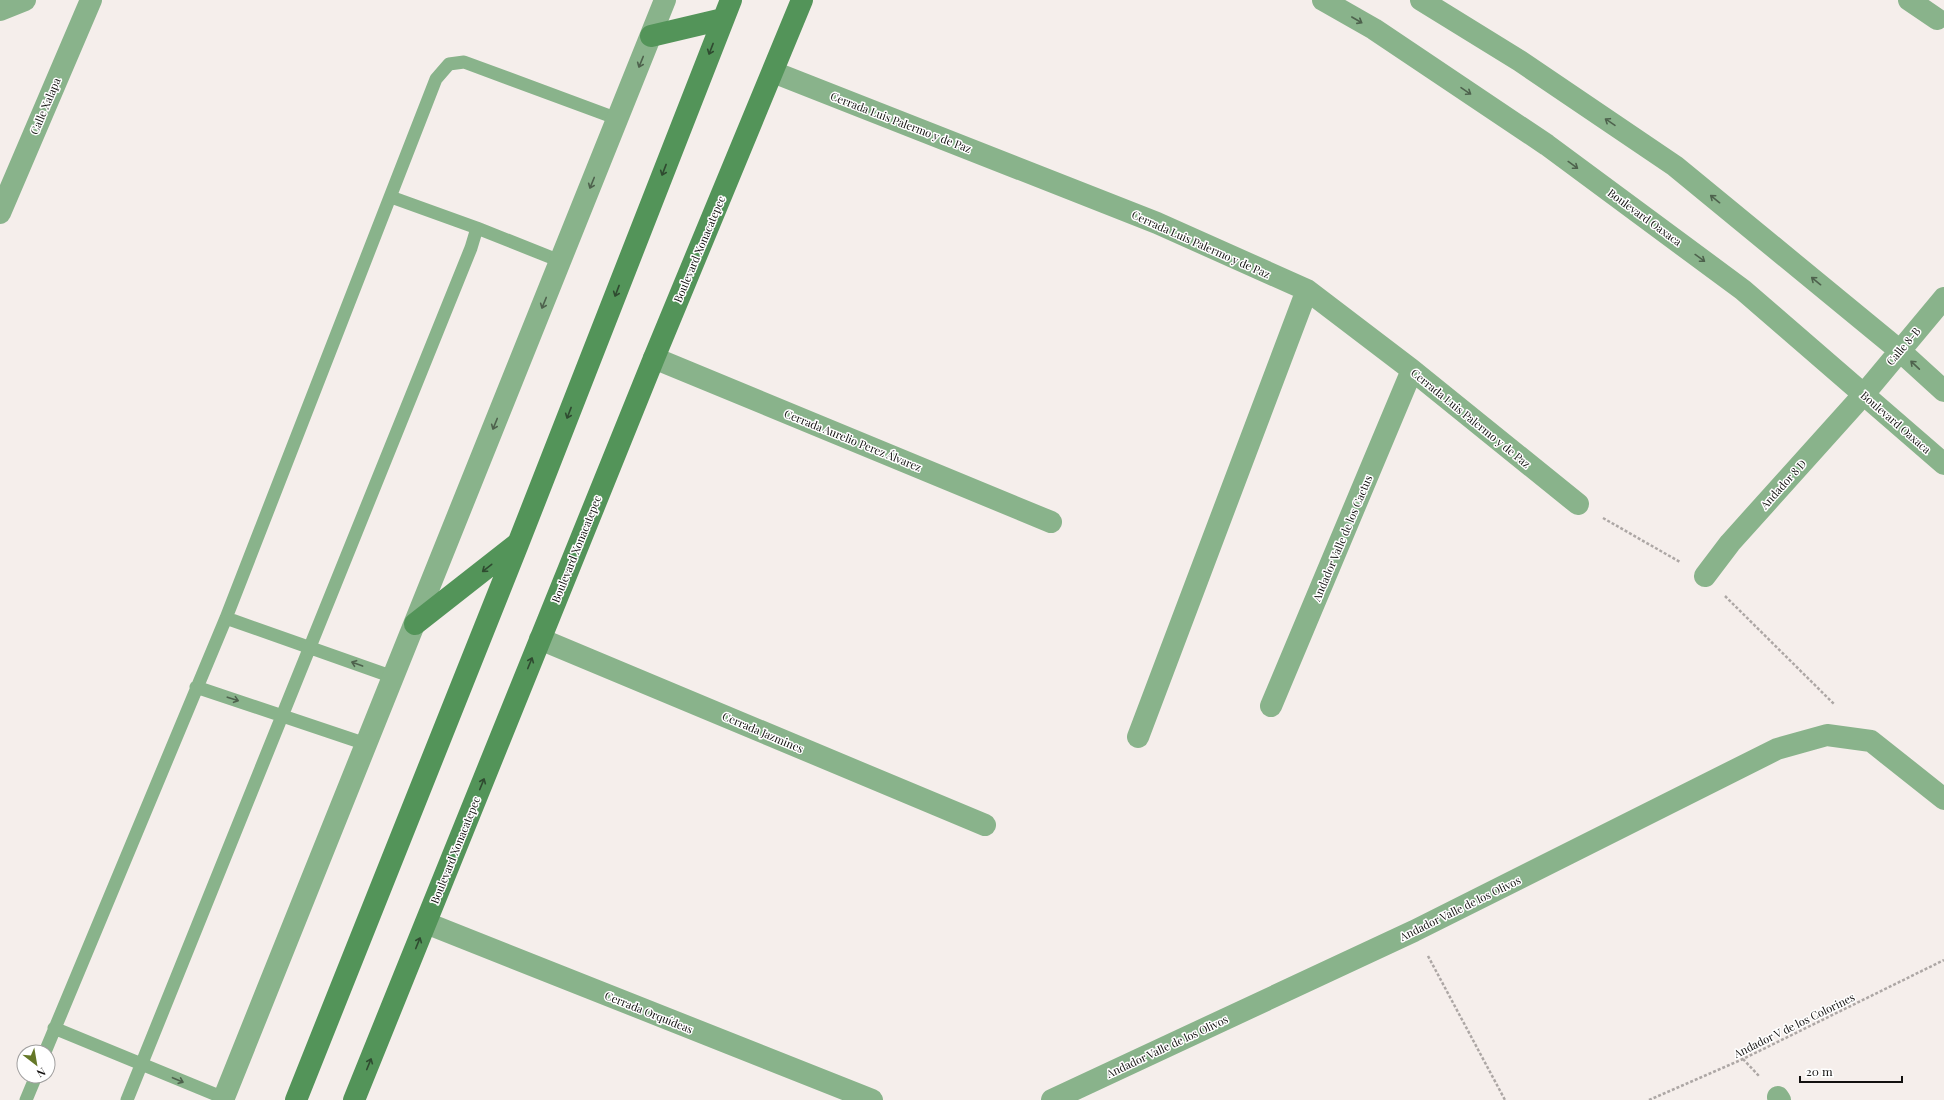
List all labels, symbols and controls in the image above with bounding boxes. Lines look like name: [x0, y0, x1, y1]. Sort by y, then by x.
one-way arrow: [1351, 16, 1363, 24]
one-way arrow: [706, 43, 714, 55]
one-way arrow: [636, 56, 644, 68]
street label: Calle Xalapa: [26, 75, 64, 137]
one-way arrow: [1460, 87, 1471, 95]
street label: Cerrada Luis Palermo y de Paz: [828, 88, 974, 156]
one-way arrow: [1605, 118, 1616, 126]
one-way arrow: [1567, 160, 1578, 169]
one-way arrow: [659, 164, 667, 176]
one-way arrow: [588, 176, 595, 188]
street label: Boulevard Oaxaca: [1605, 185, 1685, 249]
street label: Boulevard Xonacatepec: [670, 193, 728, 305]
one-way arrow: [1710, 195, 1720, 204]
street label: Cerrada Luis Palermo y de Paz: [1129, 207, 1273, 281]
one-way arrow: [1695, 254, 1706, 262]
one-way arrow: [1810, 277, 1821, 286]
one-way arrow: [612, 285, 620, 297]
one-way arrow: [539, 297, 547, 309]
street label: Calle 8-B: [1883, 324, 1923, 368]
one-way arrow: [1910, 360, 1921, 369]
street label: Cerrada Luis Palermo y de Paz: [1408, 365, 1534, 471]
street label: Boulevard Oaxaca: [1858, 387, 1935, 457]
one-way arrow: [565, 406, 573, 418]
street label: Cerrada Aurelio Perez Álvarez: [782, 406, 924, 474]
one-way arrow: [491, 418, 498, 430]
street label: Andador 8 D: [1756, 456, 1809, 513]
street label: Andador Valle de los Cactus: [1308, 473, 1375, 604]
street label: Boulevard Xonacatepec: [548, 493, 604, 605]
one-way arrow: [482, 563, 493, 572]
one-way arrow: [527, 658, 535, 670]
one-way arrow: [350, 660, 363, 667]
one-way arrow: [227, 696, 240, 703]
street label: Cerrada Jazmines: [720, 708, 806, 756]
one-way arrow: [478, 778, 486, 790]
street label: Boulevard Xonacatepec: [427, 794, 483, 906]
street label: Andador Valle de los Olivos: [1396, 872, 1523, 944]
one-way arrow: [414, 938, 422, 950]
street label: Cerrada Orquídeas: [603, 987, 695, 1037]
street label: Andador V de los Colorines: [1730, 989, 1857, 1061]
street label: Andador Valle de los Olivos: [1103, 1011, 1230, 1081]
north arrow: [16, 1044, 56, 1084]
one-way arrow: [366, 1058, 373, 1070]
scale bar: [1800, 1058, 1902, 1084]
text: 20 m: [1806, 1063, 1833, 1079]
text: N: [34, 1065, 49, 1082]
one-way arrow: [171, 1076, 183, 1084]

